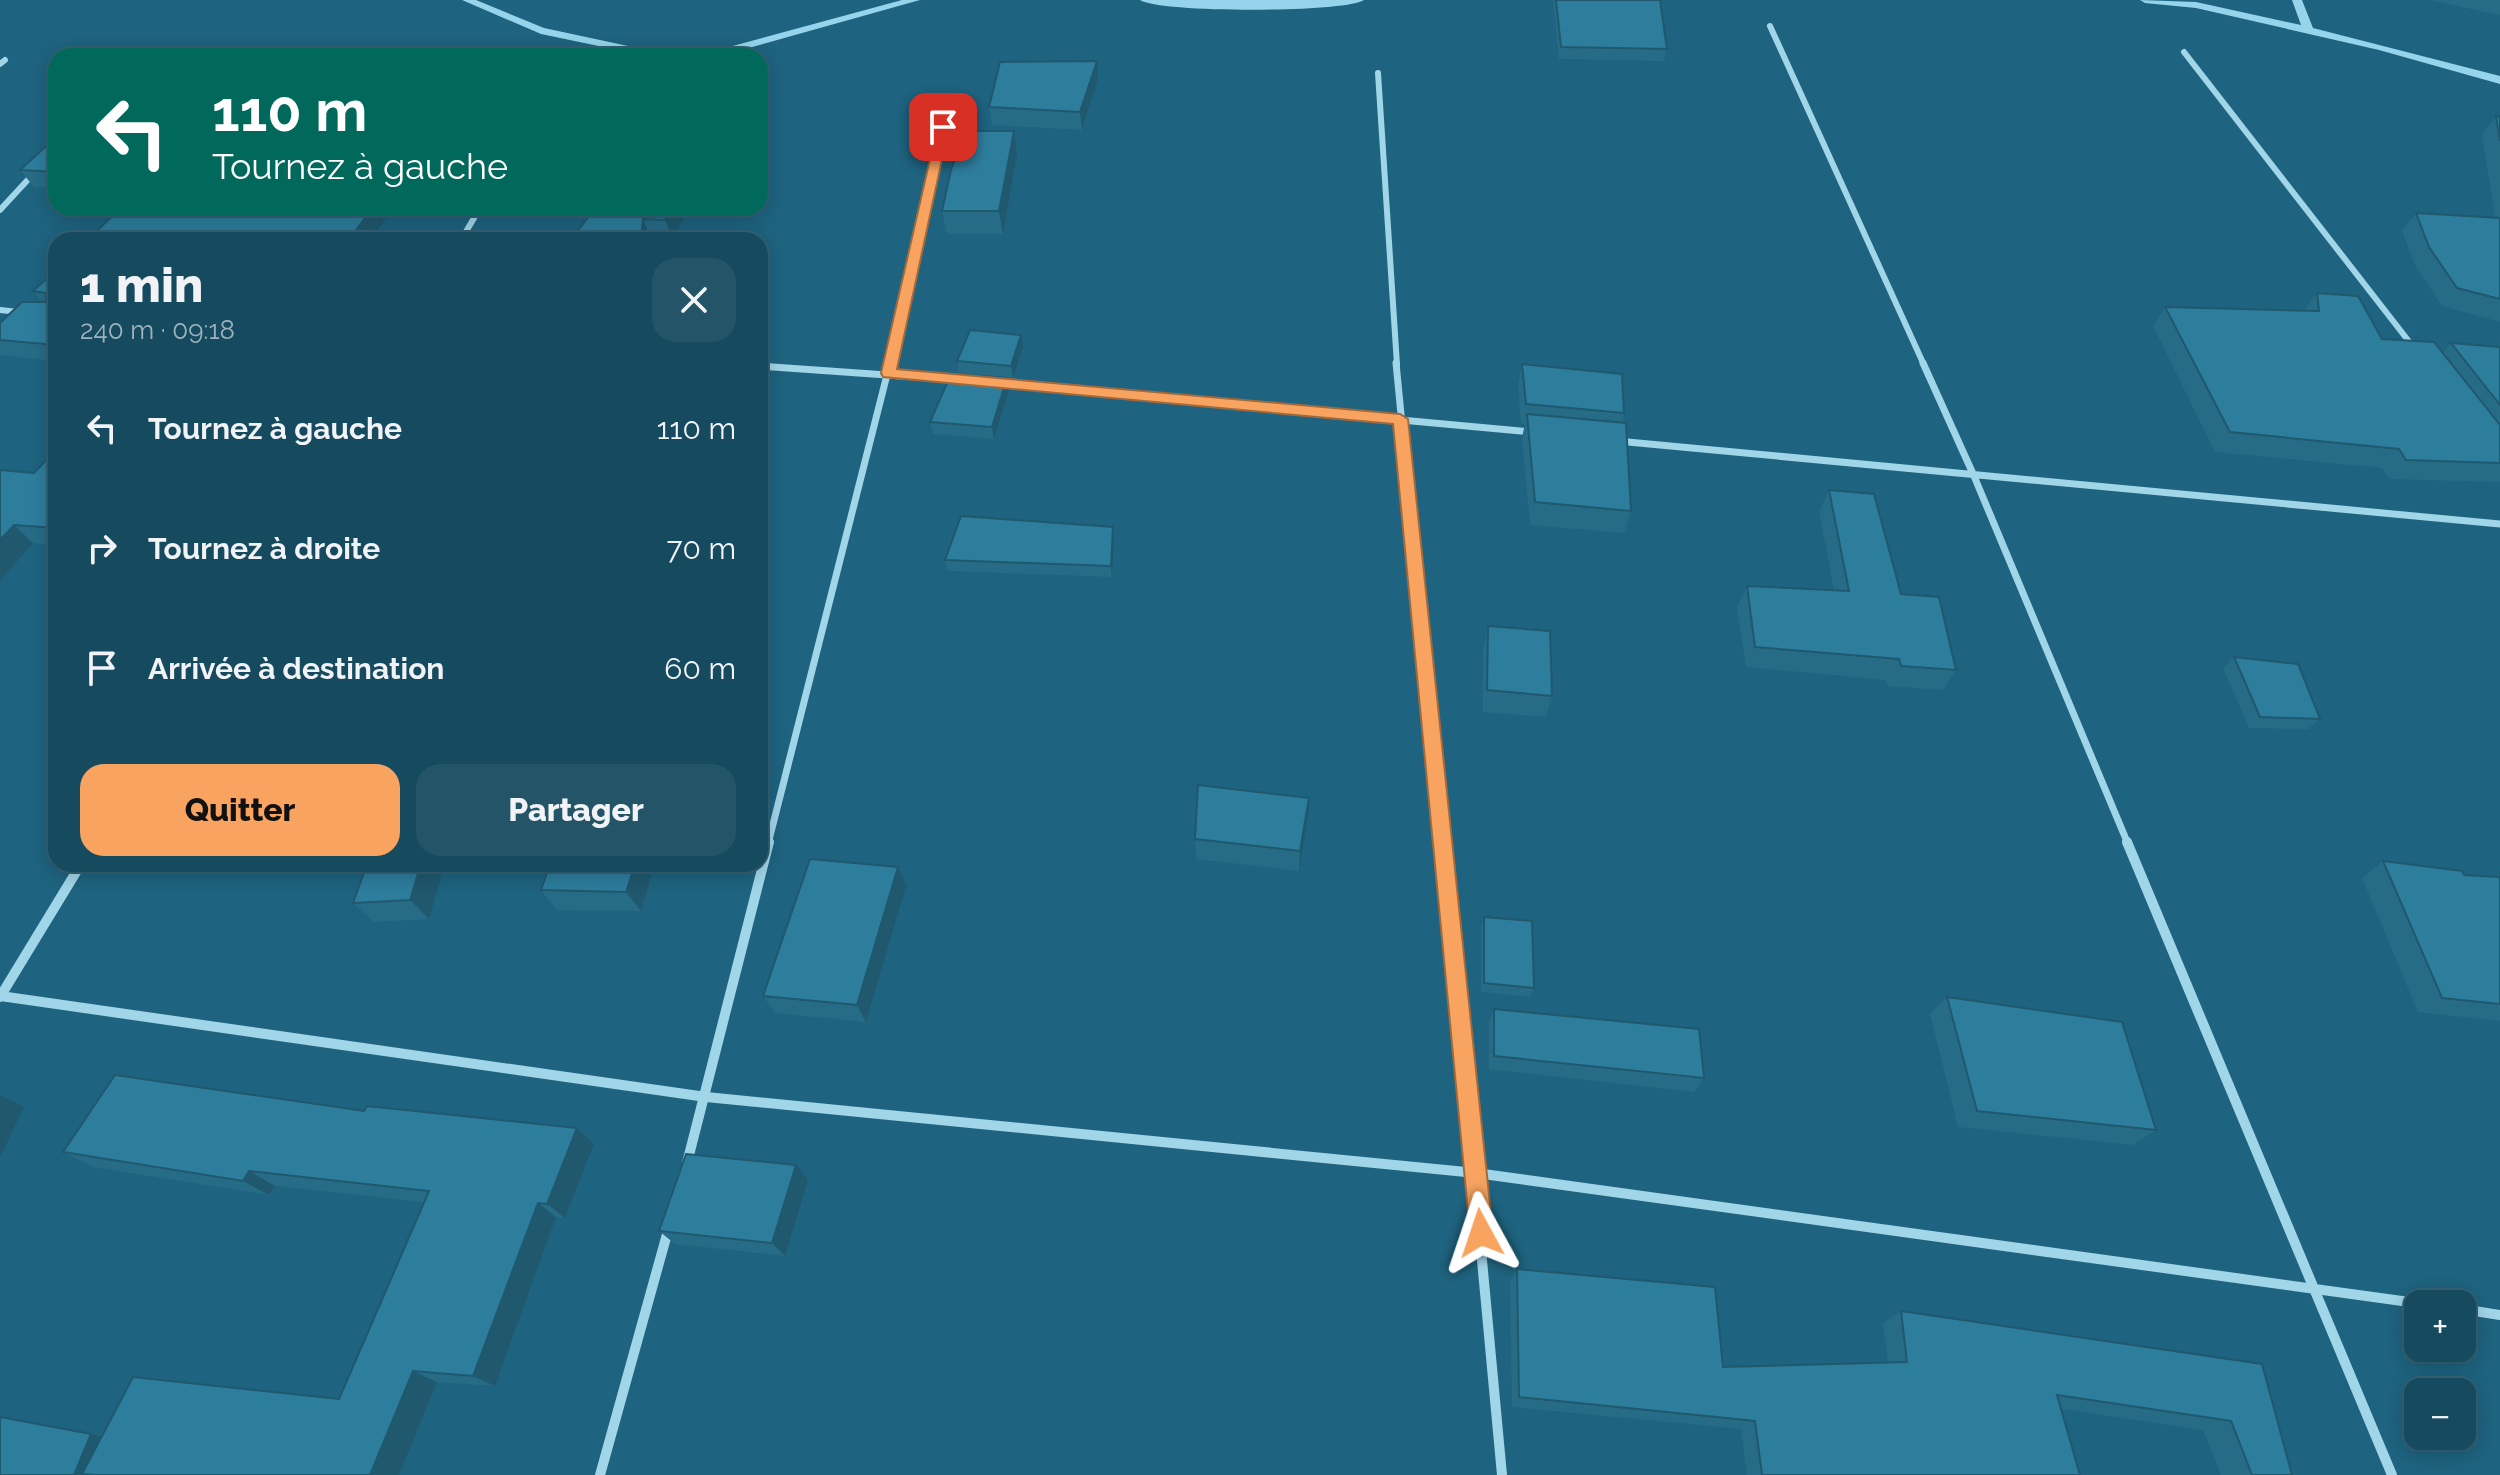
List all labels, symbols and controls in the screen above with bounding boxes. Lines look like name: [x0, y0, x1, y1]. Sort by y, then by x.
text: 110 m: [212, 78, 367, 144]
icon: left: [80, 80, 184, 184]
pin: [909, 93, 977, 161]
icon: arrive: [921, 105, 965, 149]
text: Tournez à gauche: [212, 145, 508, 187]
text: 1 min: [80, 257, 203, 313]
button: close: [652, 258, 736, 342]
text: 240 m · 09:18: [80, 315, 235, 345]
icon: left: [80, 406, 124, 450]
text: Tournez à gauche: [148, 411, 402, 446]
text: 110 m: [657, 411, 736, 446]
icon: right: [80, 526, 124, 570]
text: Tournez à droite: [148, 531, 380, 566]
text: 70 m: [666, 531, 736, 566]
icon: arrive: [80, 646, 124, 690]
text: Arrivée à destination: [148, 651, 444, 686]
text: 60 m: [664, 651, 736, 686]
button: Quitter: [80, 764, 400, 856]
button: Partager: [416, 764, 736, 856]
position arrow: [1439, 1191, 1523, 1275]
map controls: [2404, 1290, 2476, 1450]
button: +: [2404, 1290, 2476, 1362]
button: −: [2404, 1378, 2476, 1450]

